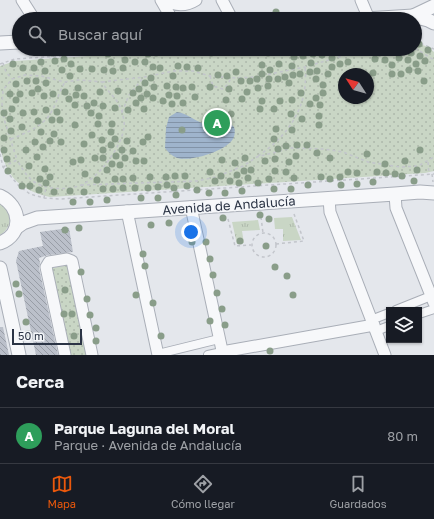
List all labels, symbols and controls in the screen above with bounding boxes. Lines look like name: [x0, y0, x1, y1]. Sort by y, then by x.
search box: [12, 12, 422, 56]
icon: search: [26, 23, 48, 45]
text: Buscar aquí: [58, 25, 142, 43]
north arrow: [338, 68, 374, 104]
pin: A: [204, 108, 230, 138]
street label: Avenida de Andalucía: [162, 192, 296, 218]
your location: [181, 222, 201, 242]
map controls: [386, 307, 422, 343]
button: layers: [386, 307, 422, 343]
scale bar: [12, 327, 82, 346]
text: 50 m: [18, 329, 44, 342]
text: Cerca: [16, 371, 64, 392]
text: Parque Laguna del Moral: [54, 419, 235, 437]
text: A: [24, 428, 34, 444]
text: 80 m: [387, 428, 418, 444]
text: Parque · Avenida de Andalucía: [54, 437, 242, 453]
tab: Mapa: [47, 473, 76, 510]
tab: Cómo llegar: [171, 473, 235, 510]
tab: Guardados: [330, 473, 387, 510]

